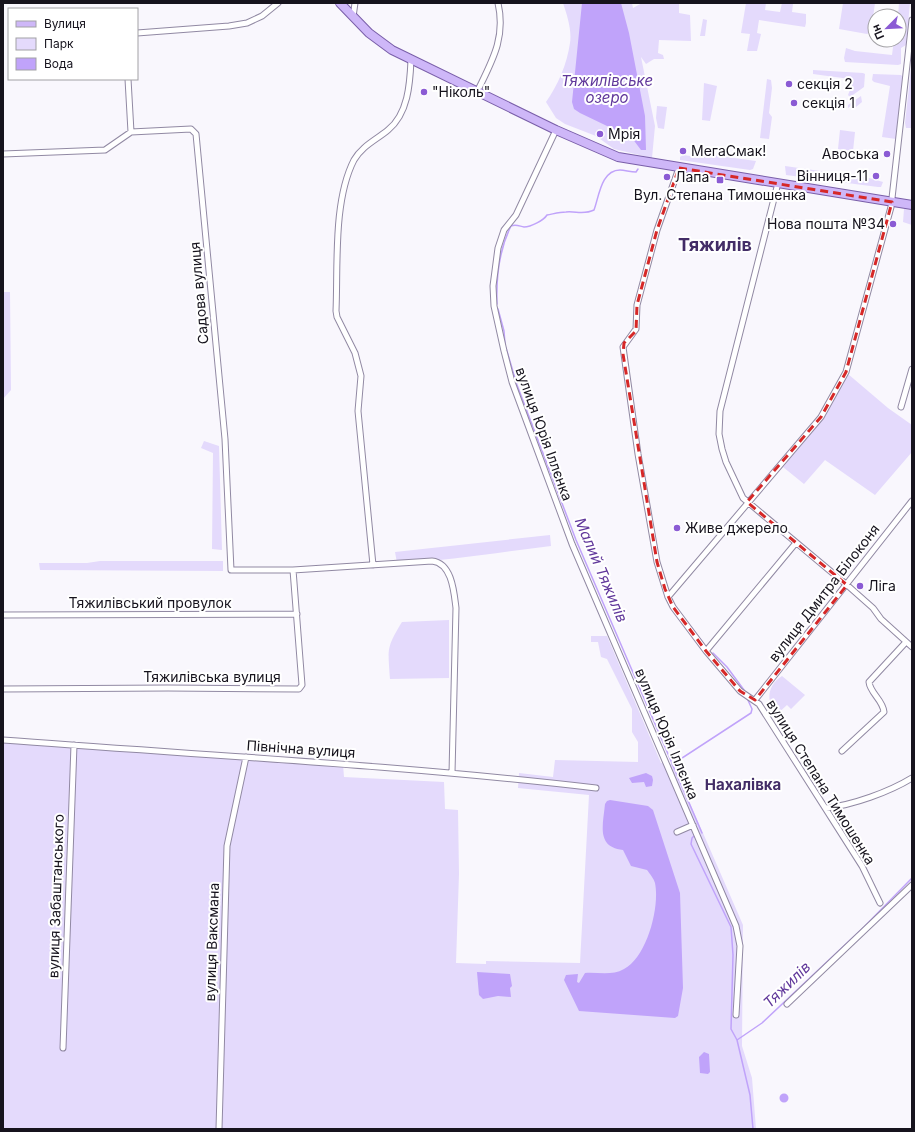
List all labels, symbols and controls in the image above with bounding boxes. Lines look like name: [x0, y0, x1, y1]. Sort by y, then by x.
legend: [8, 8, 138, 80]
north arrow: [867, 8, 907, 48]
text: Вулиця: [44, 16, 86, 31]
text: Пн: [868, 22, 887, 42]
text: Парк: [44, 36, 74, 51]
text: Вода: [44, 56, 73, 71]
water label: Тяжилівське озеро: [561, 71, 653, 107]
place label: секція 2: [797, 75, 853, 92]
marker: секція 2: [784, 79, 794, 89]
place label: "Ніколь": [432, 83, 490, 100]
marker: "Ніколь": [419, 87, 429, 97]
place label: секція 1: [802, 94, 855, 111]
marker: секція 1: [789, 98, 799, 108]
place label: Мрія: [608, 125, 640, 142]
marker: Мрія: [595, 129, 605, 139]
place label: МегаСмак!: [691, 142, 766, 159]
place label: Авоська: [822, 145, 879, 162]
marker: МегаСмак!: [678, 146, 688, 156]
marker: Авоська: [882, 149, 892, 159]
place label: Вінниця-11: [797, 167, 868, 184]
place label: Лапа: [675, 168, 709, 185]
marker: Вінниця-11: [871, 171, 881, 181]
marker: Лапа: [662, 172, 672, 182]
marker: Вул. Степана Тимошенка: [715, 175, 725, 185]
place label: Вул. Степана Тимошенка: [634, 186, 806, 203]
place label: Нова пошта №34: [767, 215, 885, 232]
marker: Нова пошта №34: [888, 219, 898, 229]
district label: Тяжилів: [678, 234, 752, 255]
street label: Садова вулиця: [186, 241, 211, 345]
street label: вулиця Юрія Іллєнка: [512, 365, 577, 503]
water label: Малий Тяжилів: [571, 515, 632, 625]
place label: Живе джерело: [685, 519, 788, 536]
street label: вулиця Дмитра Білоконя: [765, 521, 883, 665]
marker: Живе джерело: [672, 523, 682, 533]
place label: Ліга: [868, 577, 896, 594]
marker: Ліга: [855, 581, 865, 591]
street label: Тяжилівський провулок: [68, 594, 232, 611]
street label: вулиця Юрія Іллєнка: [632, 666, 703, 802]
street label: Тяжилівська вулиця: [143, 668, 281, 685]
street label: вулиця Степана Тимошенка: [763, 696, 879, 867]
street label: Північна вулиця: [246, 736, 356, 761]
district label: Нахалівка: [705, 775, 781, 794]
street label: вулиця Забаштанського: [44, 814, 67, 978]
street label: вулиця Ваксмана: [201, 882, 222, 1002]
water label: Тяжилів: [759, 957, 814, 1012]

